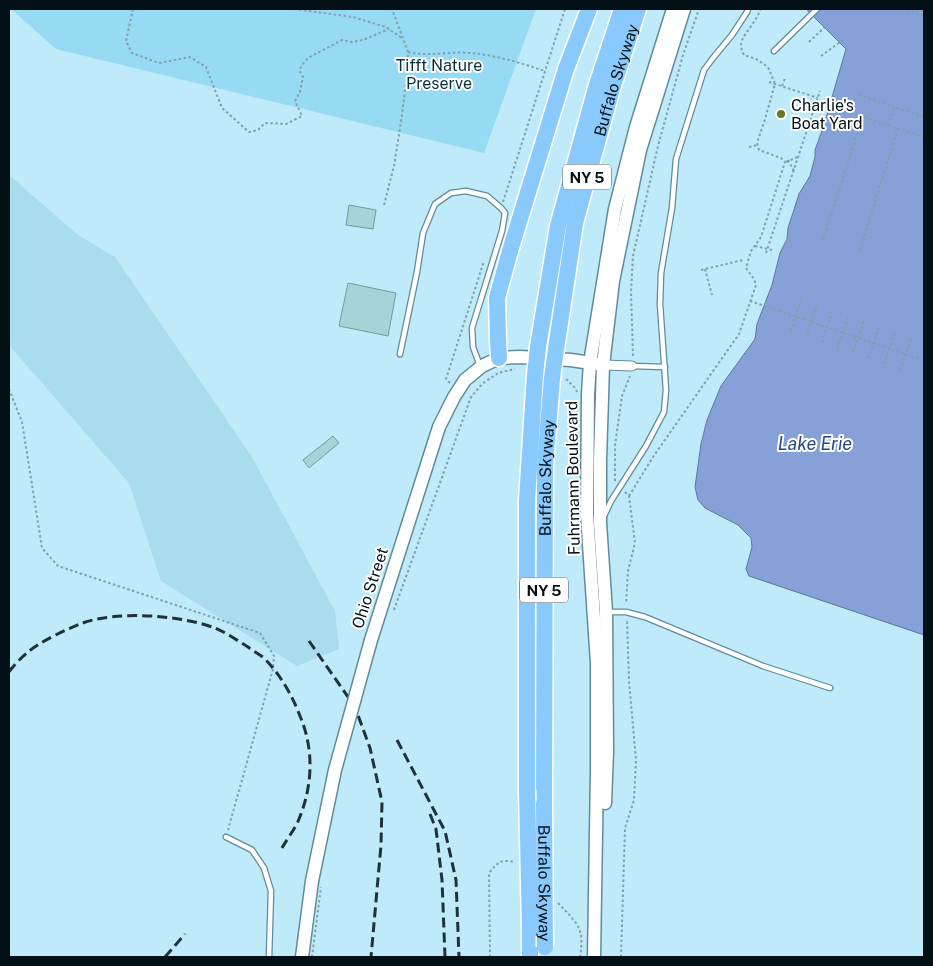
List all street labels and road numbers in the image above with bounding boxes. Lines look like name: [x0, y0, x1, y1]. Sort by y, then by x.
street label: Buffalo Skyway: [590, 21, 642, 139]
road number: NY 5: [563, 164, 611, 190]
street label: Fuhrmann Boulevard: [562, 401, 584, 555]
street label: Buffalo Skyway: [535, 419, 558, 536]
street label: Ohio Street: [348, 545, 392, 631]
road number: NY 5: [520, 578, 568, 602]
street label: Buffalo Skyway: [535, 825, 554, 942]

